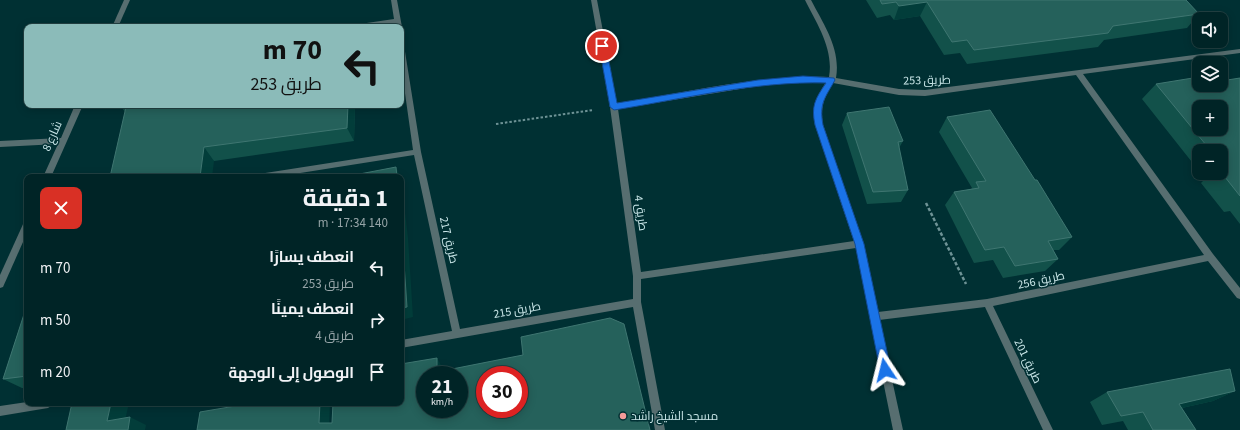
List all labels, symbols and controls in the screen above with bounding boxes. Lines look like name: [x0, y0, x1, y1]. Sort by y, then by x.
map controls: [1192, 12, 1228, 180]
button: sound: [1192, 12, 1228, 48]
pin: [585, 29, 619, 63]
text: 70 m: [263, 30, 322, 70]
icon: arrive: [591, 35, 613, 57]
icon: left: [336, 40, 388, 92]
button: layers: [1192, 56, 1228, 92]
text: طريق 253: [250, 72, 322, 97]
street label: طريق 253: [903, 72, 951, 89]
button: +: [1192, 100, 1228, 136]
street label: شارع 8: [38, 118, 67, 154]
button: −: [1192, 144, 1228, 180]
text: 1 دقيقة: [303, 181, 388, 216]
button: close: [40, 187, 82, 229]
street label: طريق 4: [630, 194, 651, 232]
text: 140 m · 17:34: [318, 214, 388, 232]
street label: طريق 217: [435, 215, 462, 265]
text: انعطف يسارًا: [269, 247, 354, 268]
icon: left: [366, 257, 388, 279]
text: 70 m: [40, 258, 70, 279]
street label: طريق 256: [1016, 267, 1066, 294]
text: طريق 253: [302, 275, 354, 293]
street label: طريق 215: [492, 298, 542, 323]
text: انعطف يمينًا: [271, 299, 354, 320]
icon: right: [366, 309, 388, 331]
text: 50 m: [40, 310, 70, 331]
text: طريق 4: [315, 327, 354, 345]
street label: طريق 201: [1009, 336, 1046, 386]
position arrow: [864, 349, 906, 391]
icon: arrive: [366, 361, 388, 383]
text: 20 m: [40, 362, 70, 383]
text: الوصول إلى الوجهة: [228, 363, 354, 384]
speed limit sign: 30: [476, 366, 528, 418]
text: 21: [431, 373, 453, 401]
text: km/h: [431, 395, 453, 409]
place label: مسجد الشيخ راشد: [631, 408, 718, 425]
marker: مسجد الشيخ راشد: [618, 411, 628, 421]

